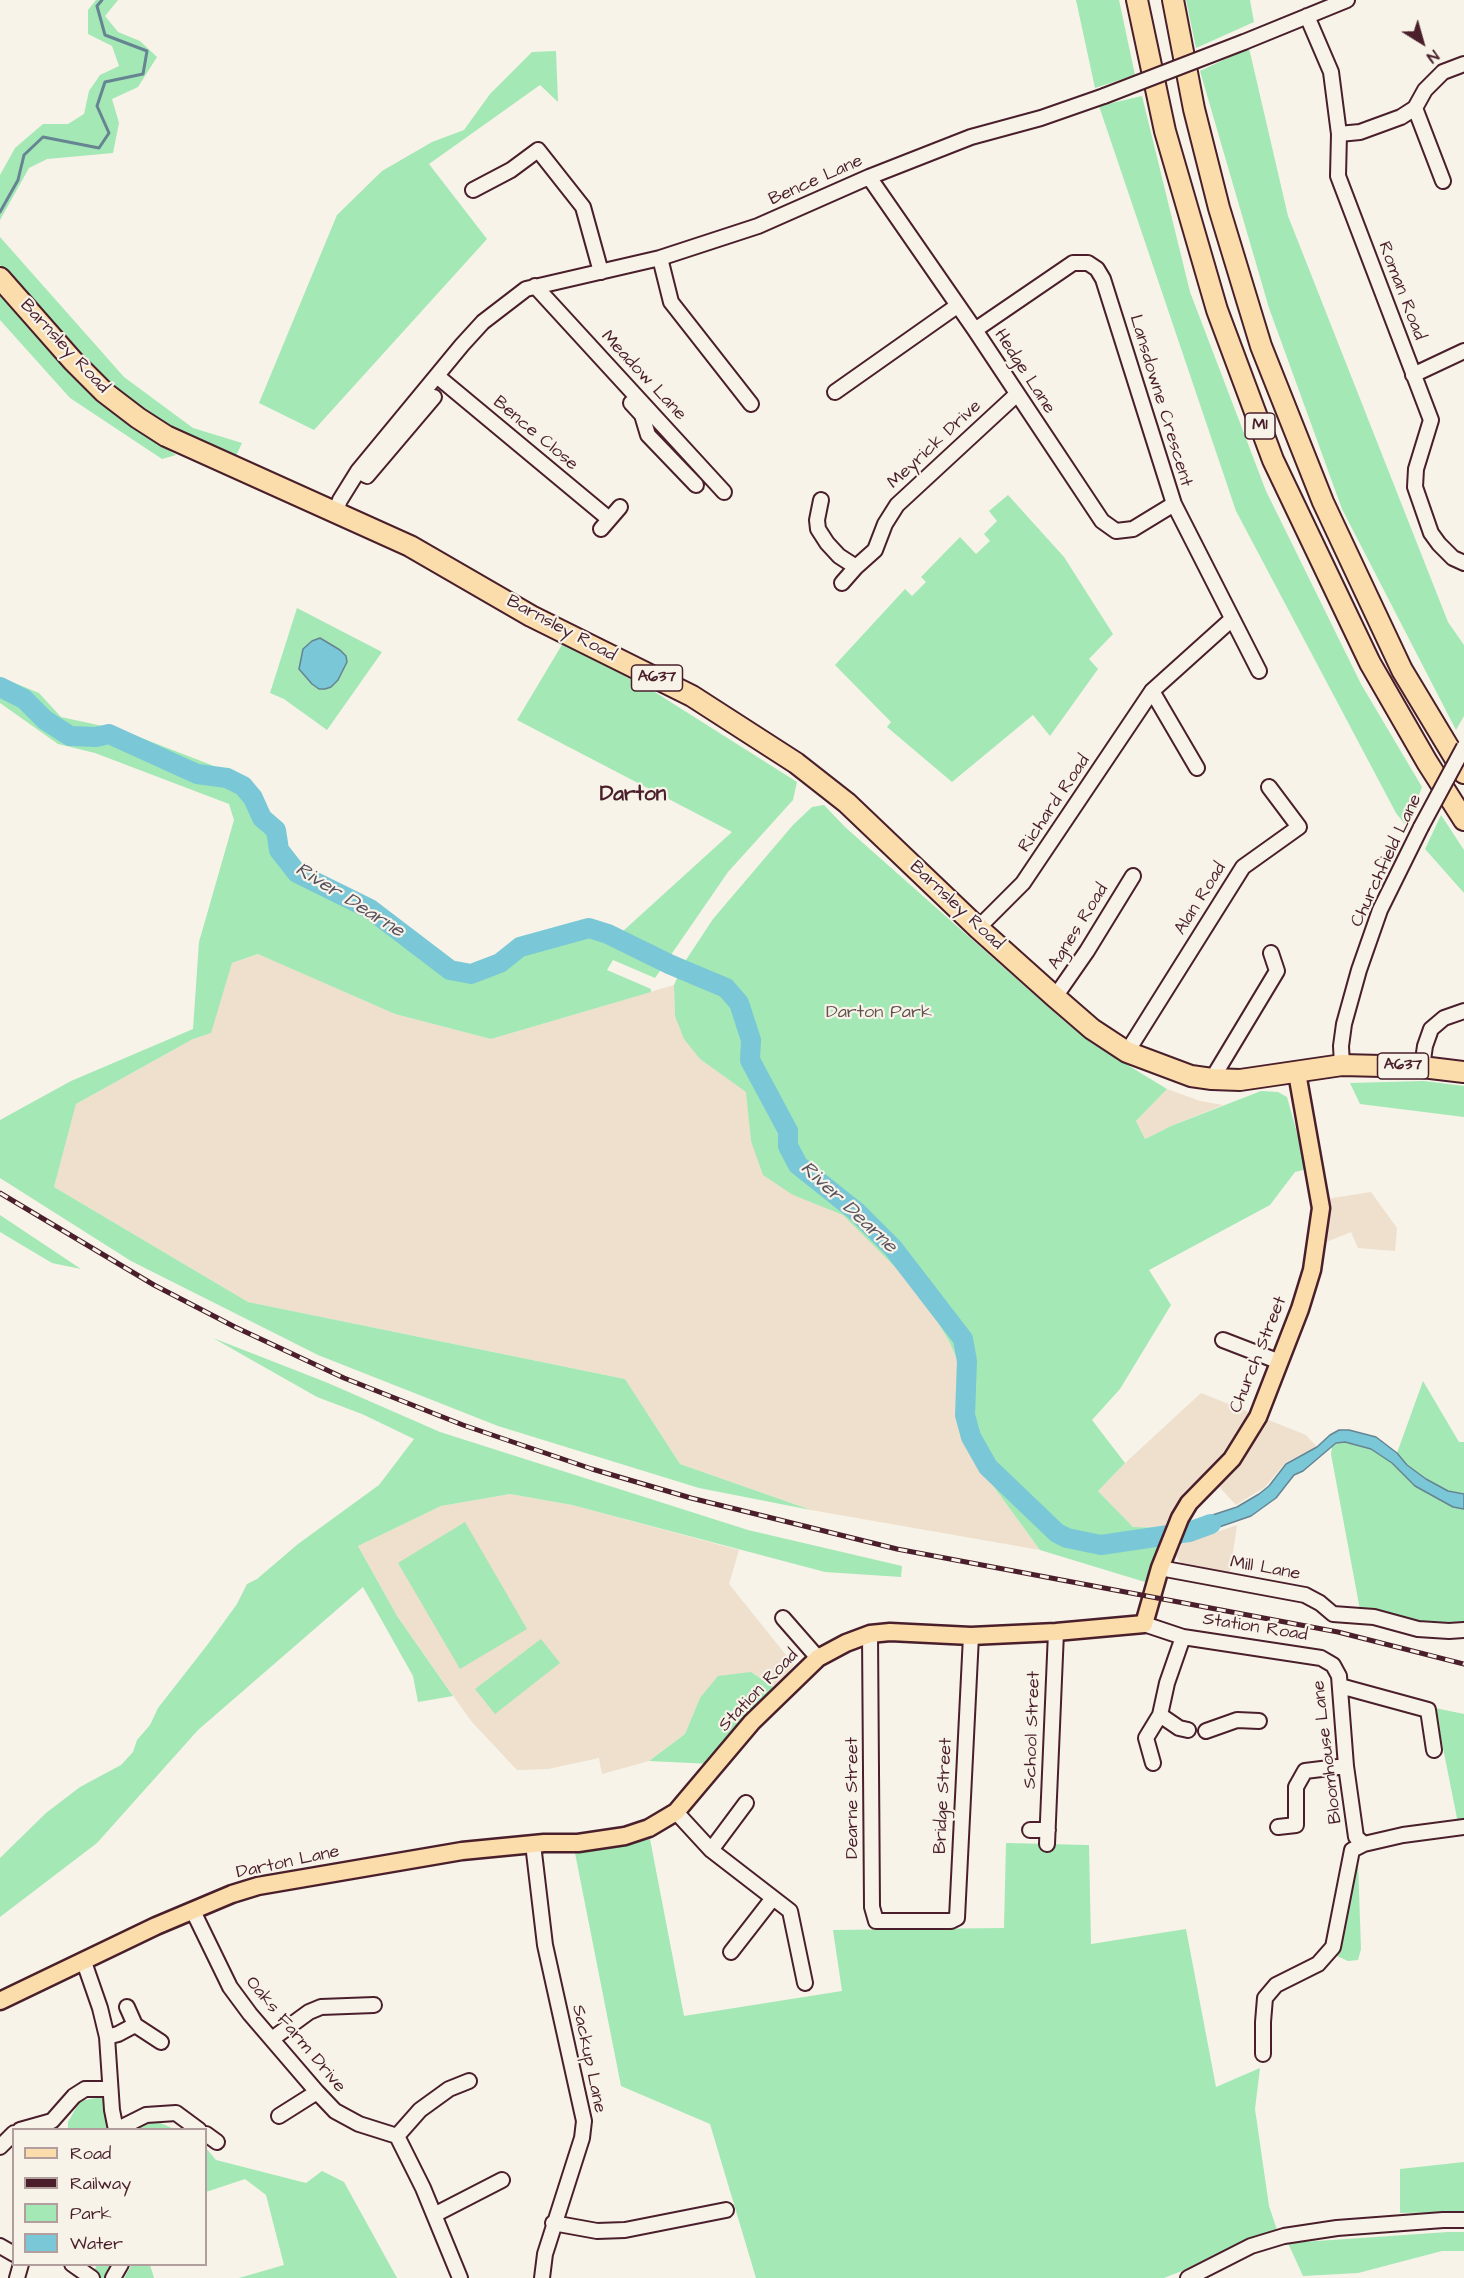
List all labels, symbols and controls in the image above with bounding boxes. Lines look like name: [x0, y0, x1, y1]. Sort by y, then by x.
north arrow: [1392, 12, 1452, 72]
text: N: [1422, 45, 1443, 68]
street label: Bence Lane: [766, 151, 866, 211]
street label: Roman Road: [1372, 239, 1430, 343]
street label: Barnsley Road: [15, 295, 113, 399]
street label: Lansdowne Crescent: [1124, 313, 1196, 489]
street label: Meadow Lane: [596, 326, 690, 426]
street label: Hedge Lane: [989, 326, 1059, 418]
street label: Bence Close: [488, 392, 582, 476]
street label: Meyrick Drive: [884, 396, 986, 494]
road number: M1: [1245, 413, 1275, 439]
street label: Barnsley Road: [503, 591, 619, 667]
road number: A637: [632, 665, 682, 691]
street label: Richard Road: [1015, 751, 1095, 857]
district label: Darton: [600, 783, 666, 809]
street label: Churchfield Lane: [1347, 791, 1427, 931]
street label: Barnsley Road: [904, 857, 1008, 955]
water label: River Dearne: [290, 858, 408, 944]
street label: Alan Road: [1170, 859, 1232, 939]
street label: Agnes Road: [1044, 880, 1114, 974]
park label: Darton Park: [826, 1002, 932, 1024]
road number: A637: [1378, 1053, 1428, 1079]
water label: River Dearne: [795, 1157, 901, 1259]
street label: Church Street: [1226, 1294, 1292, 1416]
street label: Mill Lane: [1228, 1552, 1302, 1586]
street label: Station Road: [1201, 1609, 1309, 1647]
street label: Station Road: [715, 1645, 803, 1737]
street label: School Street: [1020, 1671, 1046, 1789]
street label: Bloomhouse Lane: [1308, 1679, 1348, 1825]
street label: Dearne Street: [842, 1737, 864, 1859]
street label: Bridge Street: [930, 1737, 958, 1855]
street label: Darton Lane: [235, 1842, 341, 1884]
street label: Oaks Farm Drive: [240, 1973, 350, 2097]
street label: Sackup Lane: [566, 2003, 610, 2115]
legend: [12, 2128, 207, 2266]
text: Road: [70, 2141, 111, 2166]
text: Railway: [70, 2171, 131, 2196]
text: Park: [70, 2201, 112, 2226]
text: Water: [70, 2231, 123, 2256]

